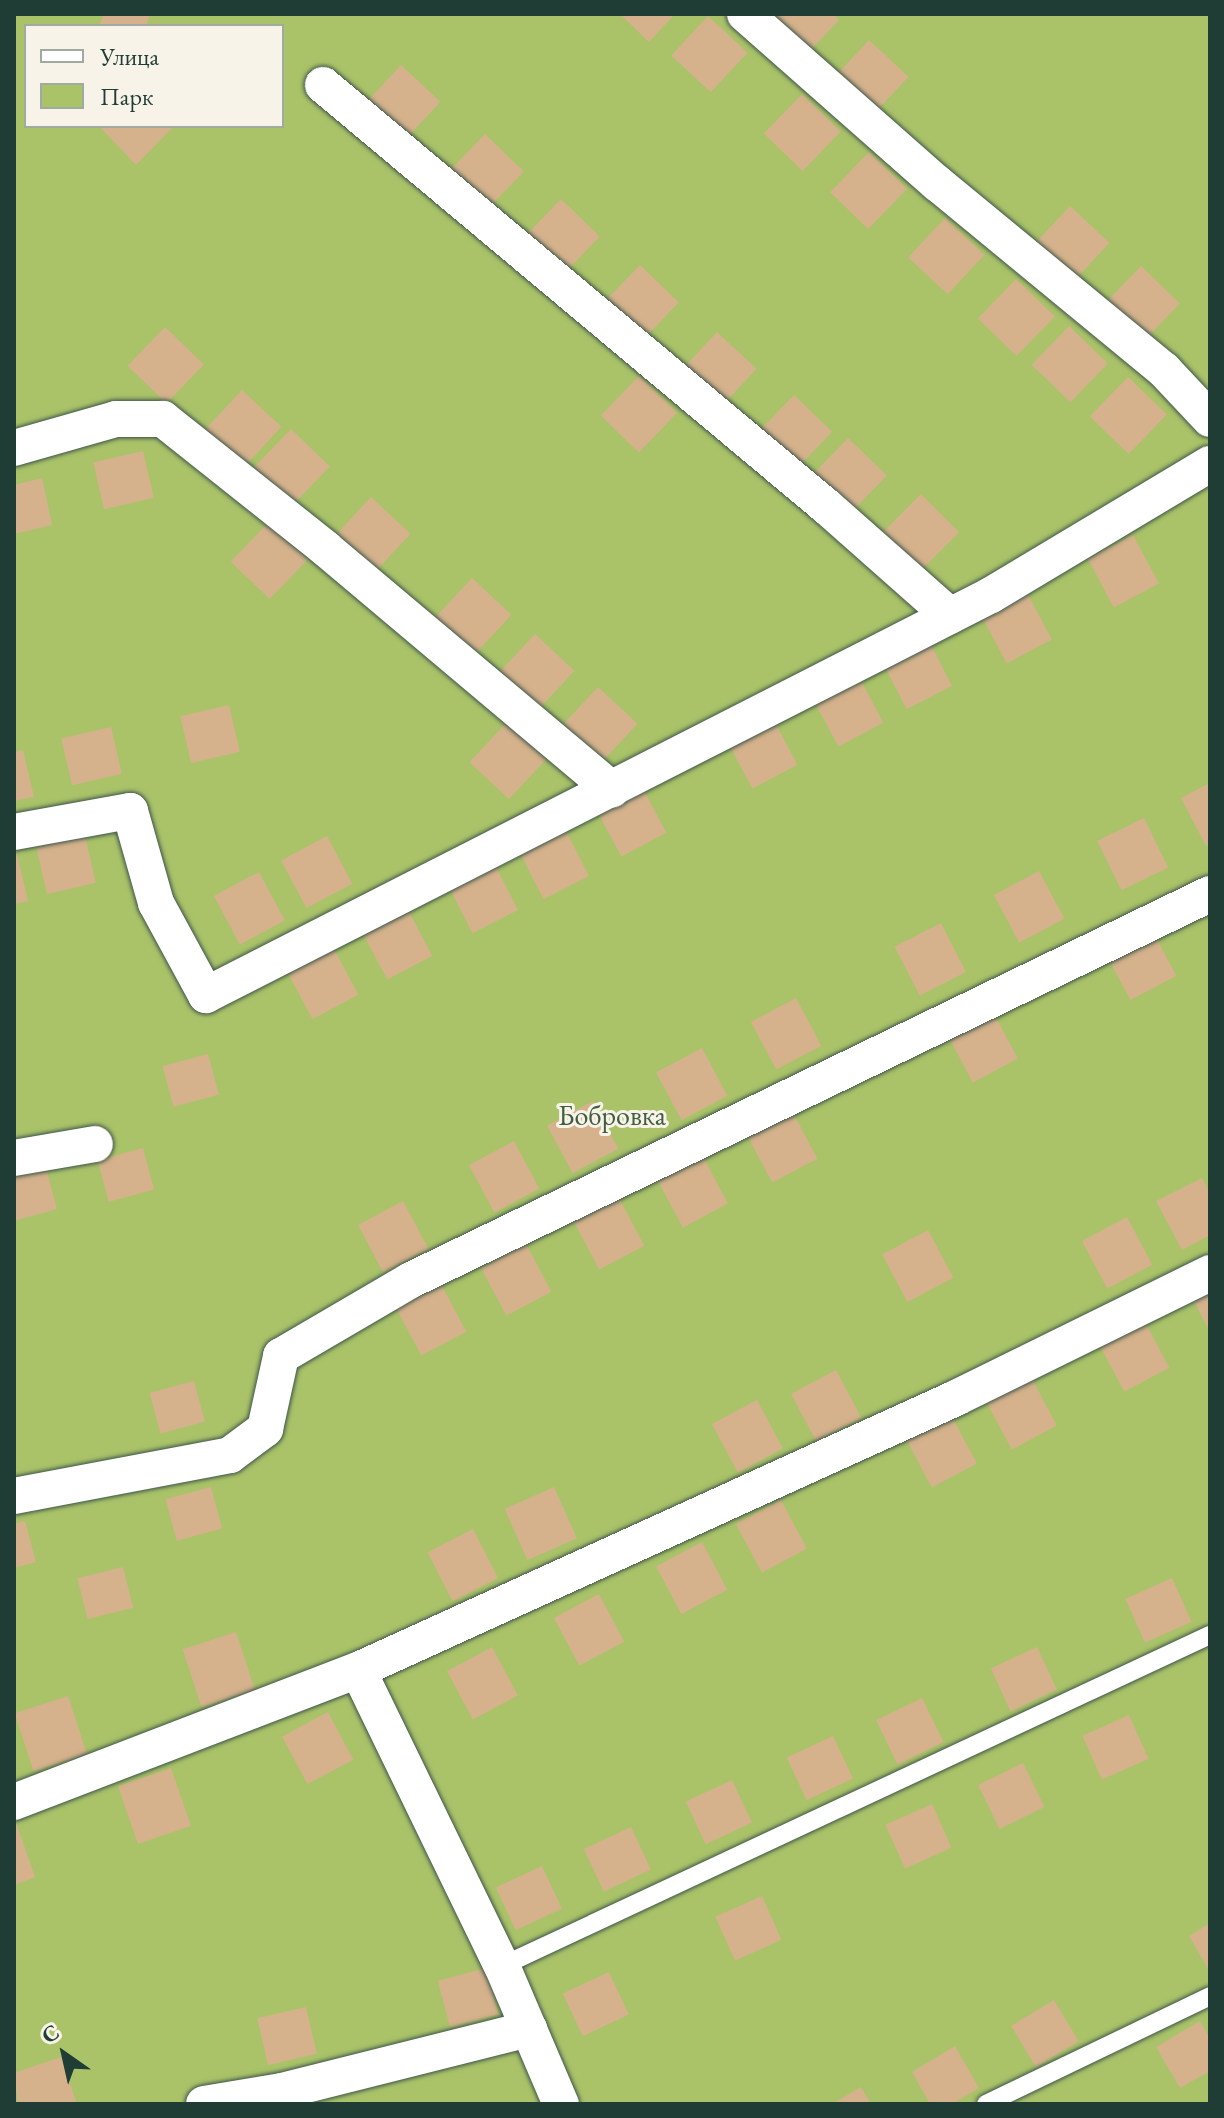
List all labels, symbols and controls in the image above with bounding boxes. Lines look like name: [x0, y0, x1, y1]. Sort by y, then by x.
legend: [24, 24, 284, 128]
text: Улица: [100, 41, 159, 72]
text: Парк: [100, 81, 153, 112]
park label: Бобровка: [558, 1098, 666, 1132]
north arrow: [24, 2014, 104, 2094]
text: С: [36, 2017, 65, 2050]

